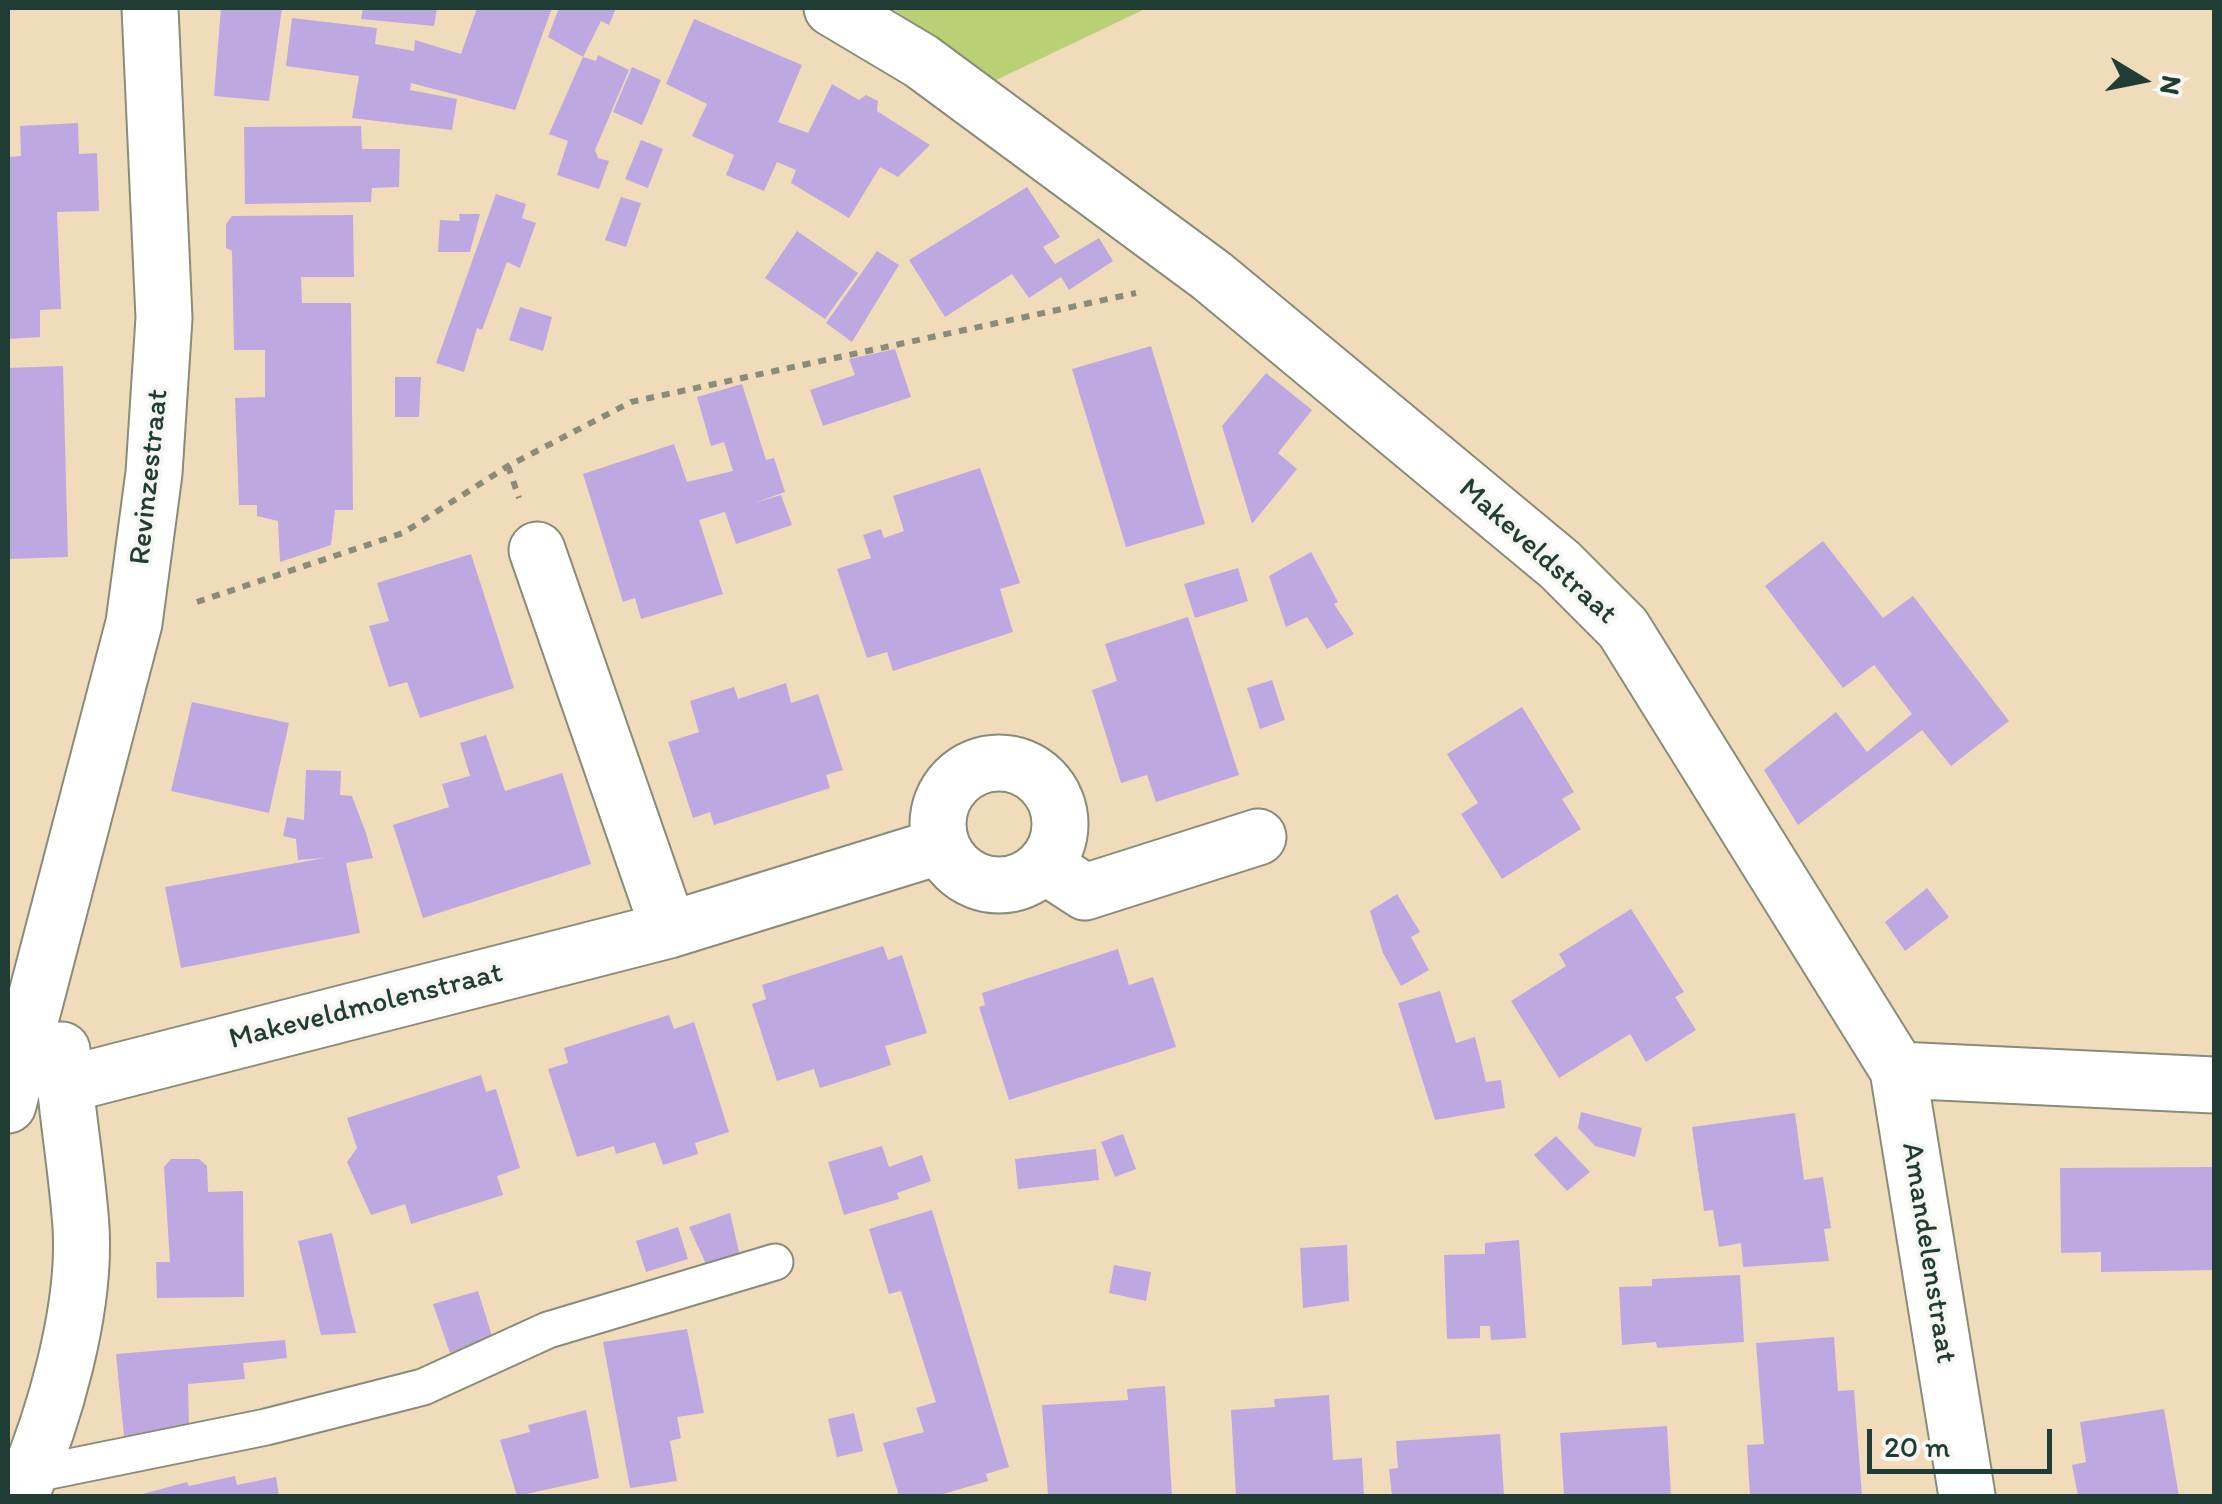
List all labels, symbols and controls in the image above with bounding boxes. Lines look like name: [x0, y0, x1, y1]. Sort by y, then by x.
north arrow: [2092, 30, 2192, 130]
text: N: [2153, 73, 2190, 97]
street label: Revinzestraat: [123, 387, 177, 567]
street label: Makeveldstraat: [1450, 472, 1624, 632]
street label: Makeveldmolenstraat: [226, 956, 506, 1058]
street label: Amandelenstraat: [1893, 1140, 1963, 1366]
scale bar: [1872, 1409, 2057, 1471]
text: 20 m: [1884, 1428, 1950, 1465]

